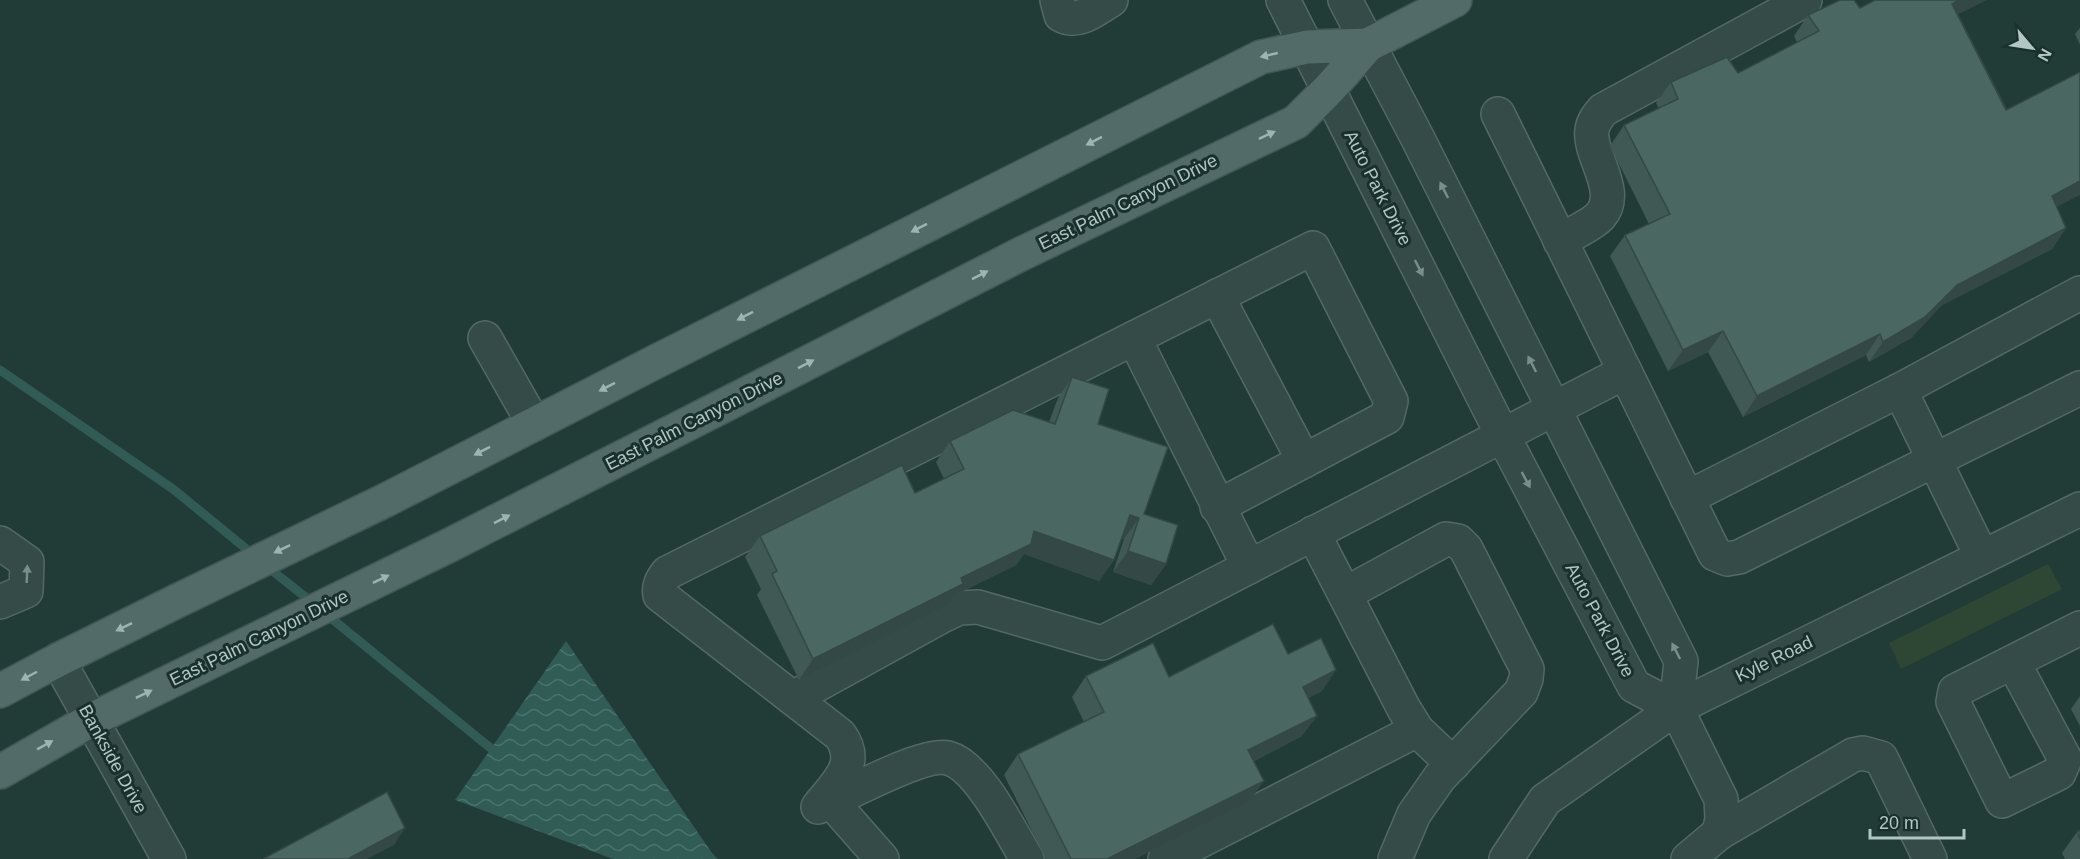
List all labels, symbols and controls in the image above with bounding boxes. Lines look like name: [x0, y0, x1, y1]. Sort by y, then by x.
north arrow: [2002, 18, 2062, 78]
text: N: [2034, 46, 2055, 64]
one-way arrow: [1259, 51, 1278, 61]
street label: Auto Park Drive: [1340, 127, 1416, 249]
one-way arrow: [1258, 131, 1275, 140]
one-way arrow: [1085, 136, 1102, 145]
street label: East Palm Canyon Drive: [1035, 150, 1221, 254]
one-way arrow: [1439, 181, 1449, 198]
one-way arrow: [911, 224, 928, 233]
one-way arrow: [1414, 260, 1424, 277]
one-way arrow: [972, 270, 989, 280]
one-way arrow: [737, 312, 754, 321]
one-way arrow: [1527, 355, 1537, 372]
one-way arrow: [798, 359, 815, 368]
street label: East Palm Canyon Drive: [602, 368, 786, 474]
one-way arrow: [598, 381, 616, 391]
one-way arrow: [473, 446, 490, 456]
one-way arrow: [1521, 471, 1531, 488]
one-way arrow: [493, 514, 510, 524]
one-way arrow: [274, 545, 291, 554]
street label: Auto Park Drive: [1562, 560, 1638, 680]
one-way arrow: [22, 564, 31, 583]
one-way arrow: [372, 574, 389, 584]
street label: East Palm Canyon Drive: [166, 586, 352, 690]
one-way arrow: [116, 622, 133, 632]
street label: Kyle Road: [1732, 632, 1816, 686]
one-way arrow: [1671, 642, 1680, 659]
one-way arrow: [20, 671, 37, 681]
one-way arrow: [135, 690, 152, 699]
street label: Bankside Drive: [75, 701, 151, 817]
one-way arrow: [37, 740, 54, 750]
scale bar: [1870, 802, 1964, 840]
text: 20 m: [1879, 813, 1919, 833]

